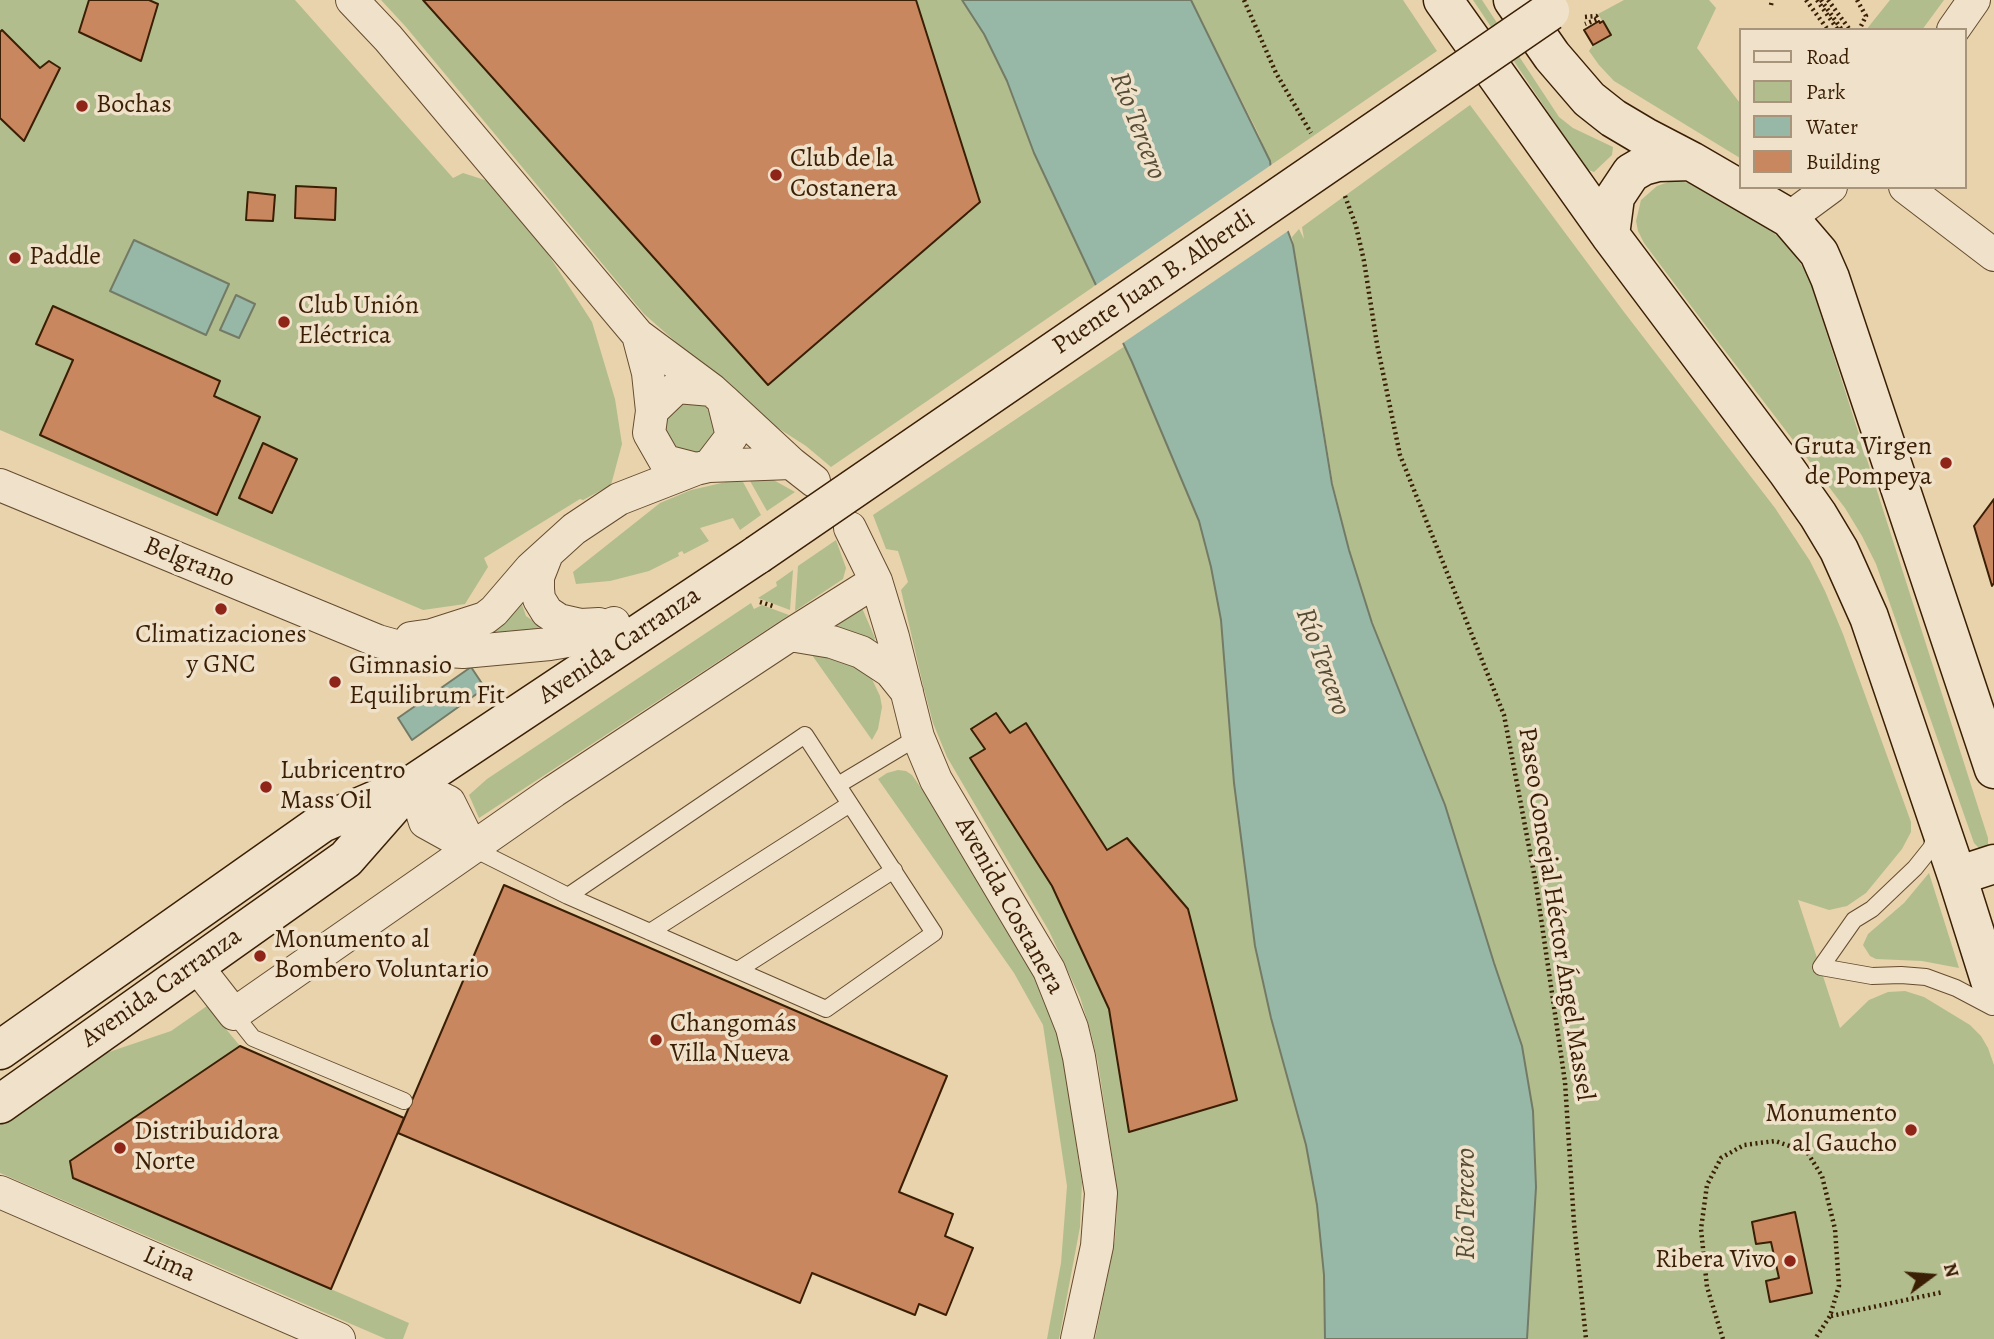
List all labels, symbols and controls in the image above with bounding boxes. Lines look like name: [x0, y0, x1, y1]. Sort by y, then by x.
legend: [1738, 28, 1966, 189]
text: Road: [1806, 43, 1850, 71]
water label: Río Tercero: [1101, 68, 1173, 184]
text: Park: [1806, 78, 1845, 106]
place label: Bochas: [96, 90, 172, 122]
marker: Bochas: [74, 98, 90, 114]
text: Water: [1806, 113, 1858, 141]
place label: Club de la Costanera: [790, 144, 898, 206]
text: Building: [1806, 148, 1880, 176]
marker: Club de la Costanera: [768, 167, 784, 183]
street label: Puente Juan B. Alberdi: [1047, 204, 1261, 362]
place label: Paddle: [29, 242, 101, 274]
marker: Paddle: [7, 250, 23, 266]
place label: Club Unión Eléctrica: [298, 291, 419, 352]
marker: Club Unión Eléctrica: [276, 314, 292, 330]
place label: Gruta Virgen de Pompeya: [1794, 432, 1932, 494]
marker: Gruta Virgen de Pompeya: [1938, 455, 1954, 471]
street label: Belgrano: [139, 531, 239, 595]
street label: Avenida Carranza: [533, 580, 707, 712]
marker: Climatizaciones y GNC: [213, 601, 229, 617]
water label: Río Tercero: [1287, 604, 1357, 720]
place label: Climatizaciones y GNC: [135, 620, 307, 682]
place label: Gimnasio Equilibrum Fit: [349, 651, 505, 712]
marker: Gimnasio Equilibrum Fit: [327, 674, 343, 690]
street label: Paseo Concejal Héctor Ángel Massel: [1510, 725, 1600, 1103]
place label: Lubricentro Mass Oil: [280, 756, 406, 818]
marker: Lubricentro Mass Oil: [258, 779, 274, 795]
street label: Avenida Costanera: [947, 812, 1071, 1000]
street label: Avenida Carranza: [76, 921, 248, 1055]
place label: Monumento al Bombero Voluntario: [274, 925, 489, 986]
marker: Monumento al Bombero Voluntario: [252, 948, 268, 964]
place label: Changomás Villa Nueva: [670, 1009, 797, 1070]
marker: Changomás Villa Nueva: [648, 1032, 664, 1048]
place label: Monumento al Gaucho: [1765, 1099, 1897, 1160]
place label: Distribuidora Norte: [134, 1117, 279, 1178]
marker: Monumento al Gaucho: [1903, 1122, 1919, 1138]
marker: Distribuidora Norte: [112, 1140, 128, 1156]
water label: Río Tercero: [1450, 1148, 1484, 1260]
street label: Lima: [138, 1240, 200, 1290]
north arrow: [1896, 1241, 1966, 1311]
place label: Ribera Vivo: [1655, 1245, 1776, 1277]
marker: Ribera Vivo: [1782, 1253, 1798, 1269]
text: N: [1937, 1260, 1966, 1280]

